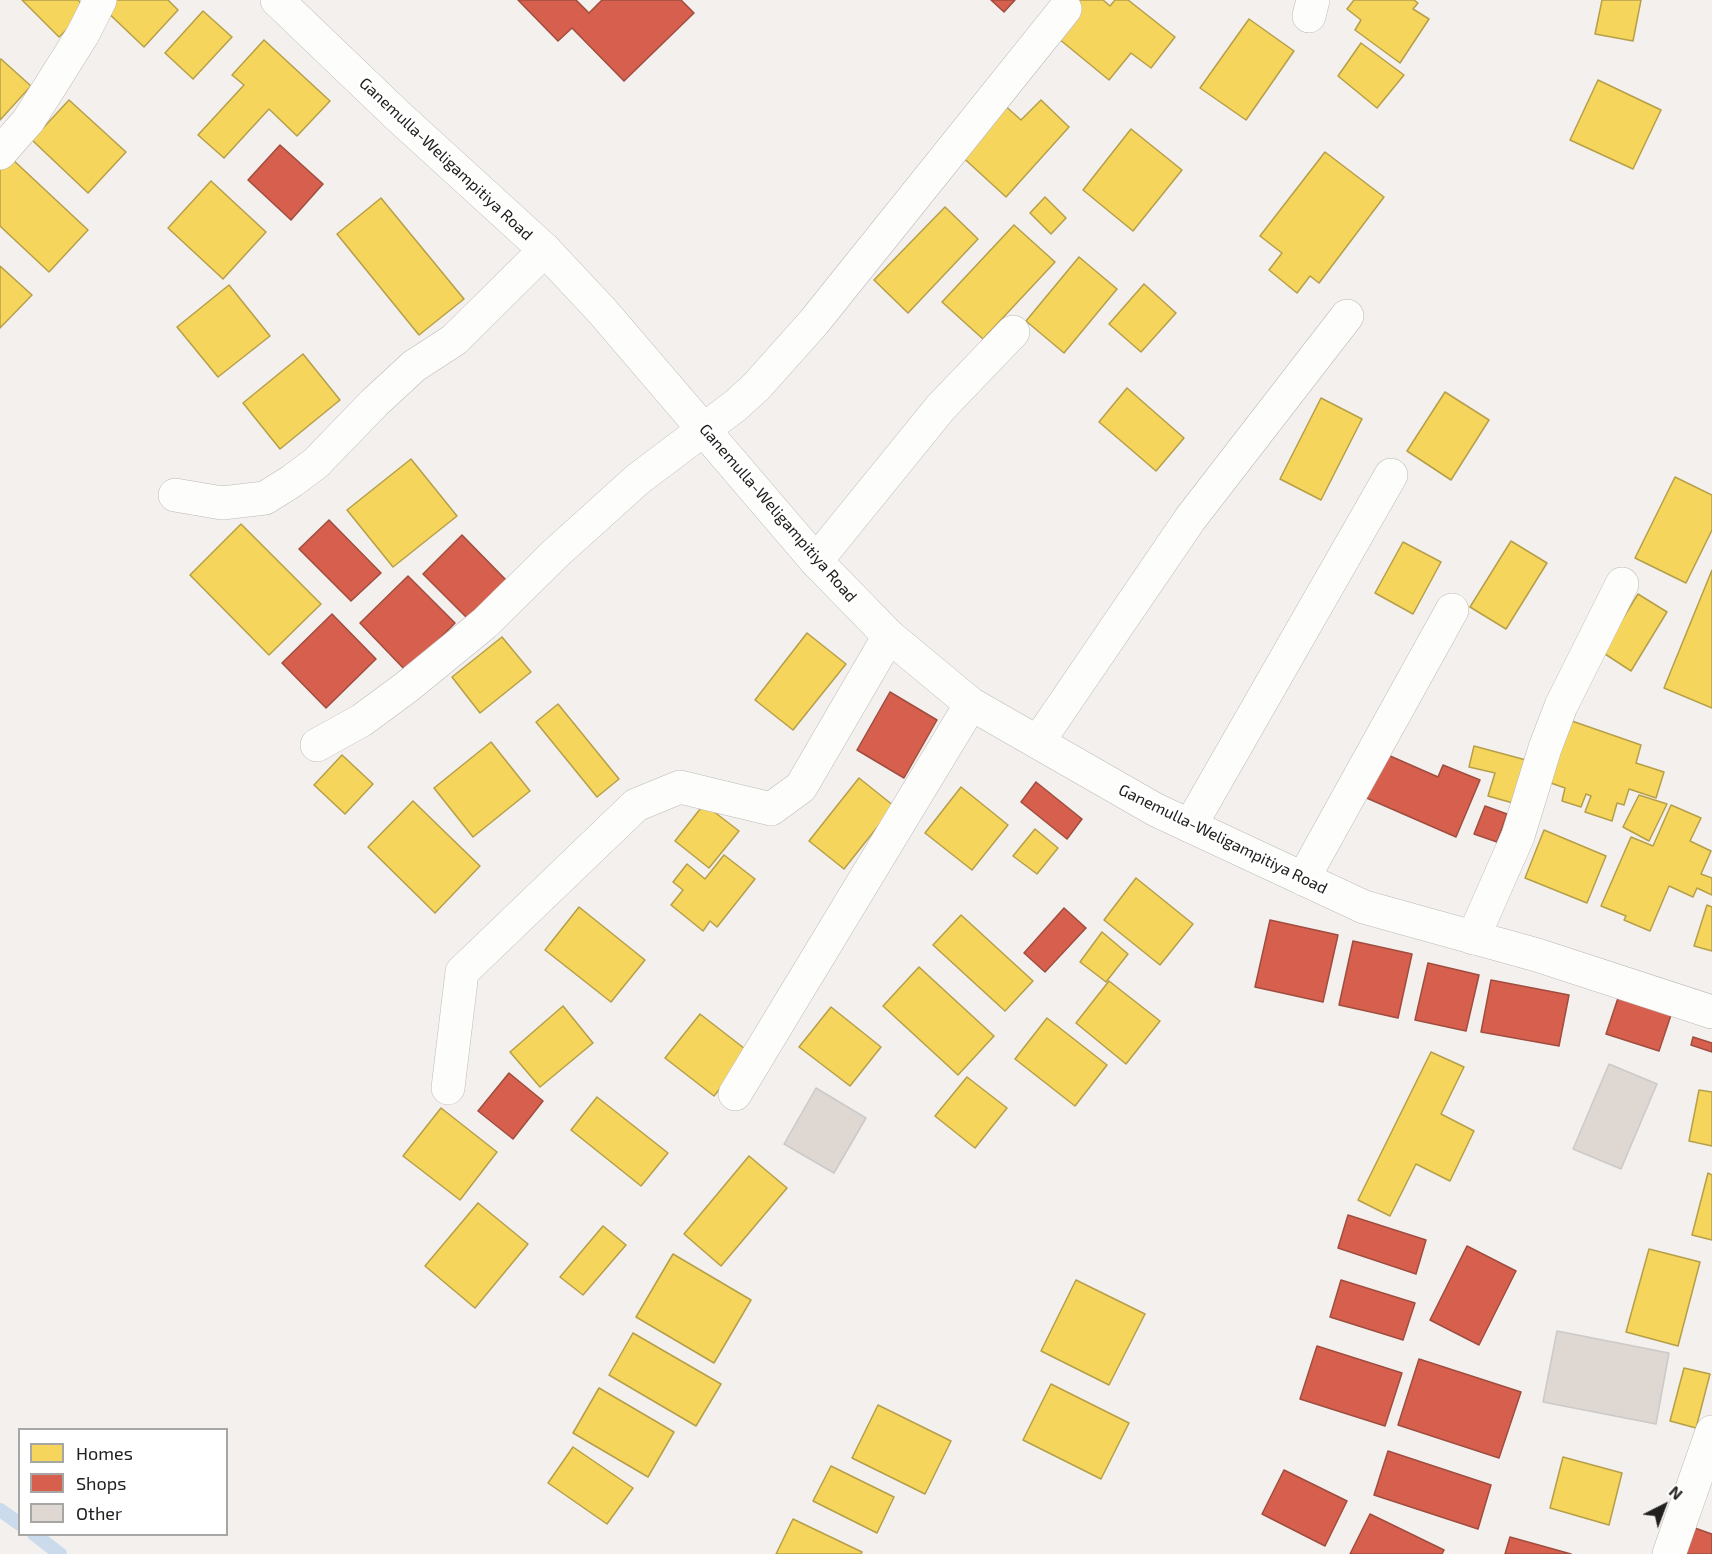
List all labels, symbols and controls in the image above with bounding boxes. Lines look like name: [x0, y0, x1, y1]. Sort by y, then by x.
street label: Ganemulla-Weligampitiya Road: [355, 74, 537, 244]
street label: Ganemulla-Weligampitiya Road: [695, 420, 861, 606]
street label: Ganemulla-Weligampitiya Road: [1115, 780, 1331, 898]
legend: [18, 1428, 228, 1536]
text: Homes: [76, 1442, 133, 1464]
text: Shops: [76, 1472, 126, 1494]
north arrow: [1634, 1476, 1694, 1536]
text: N: [1666, 1481, 1687, 1503]
text: Other: [76, 1502, 122, 1524]

